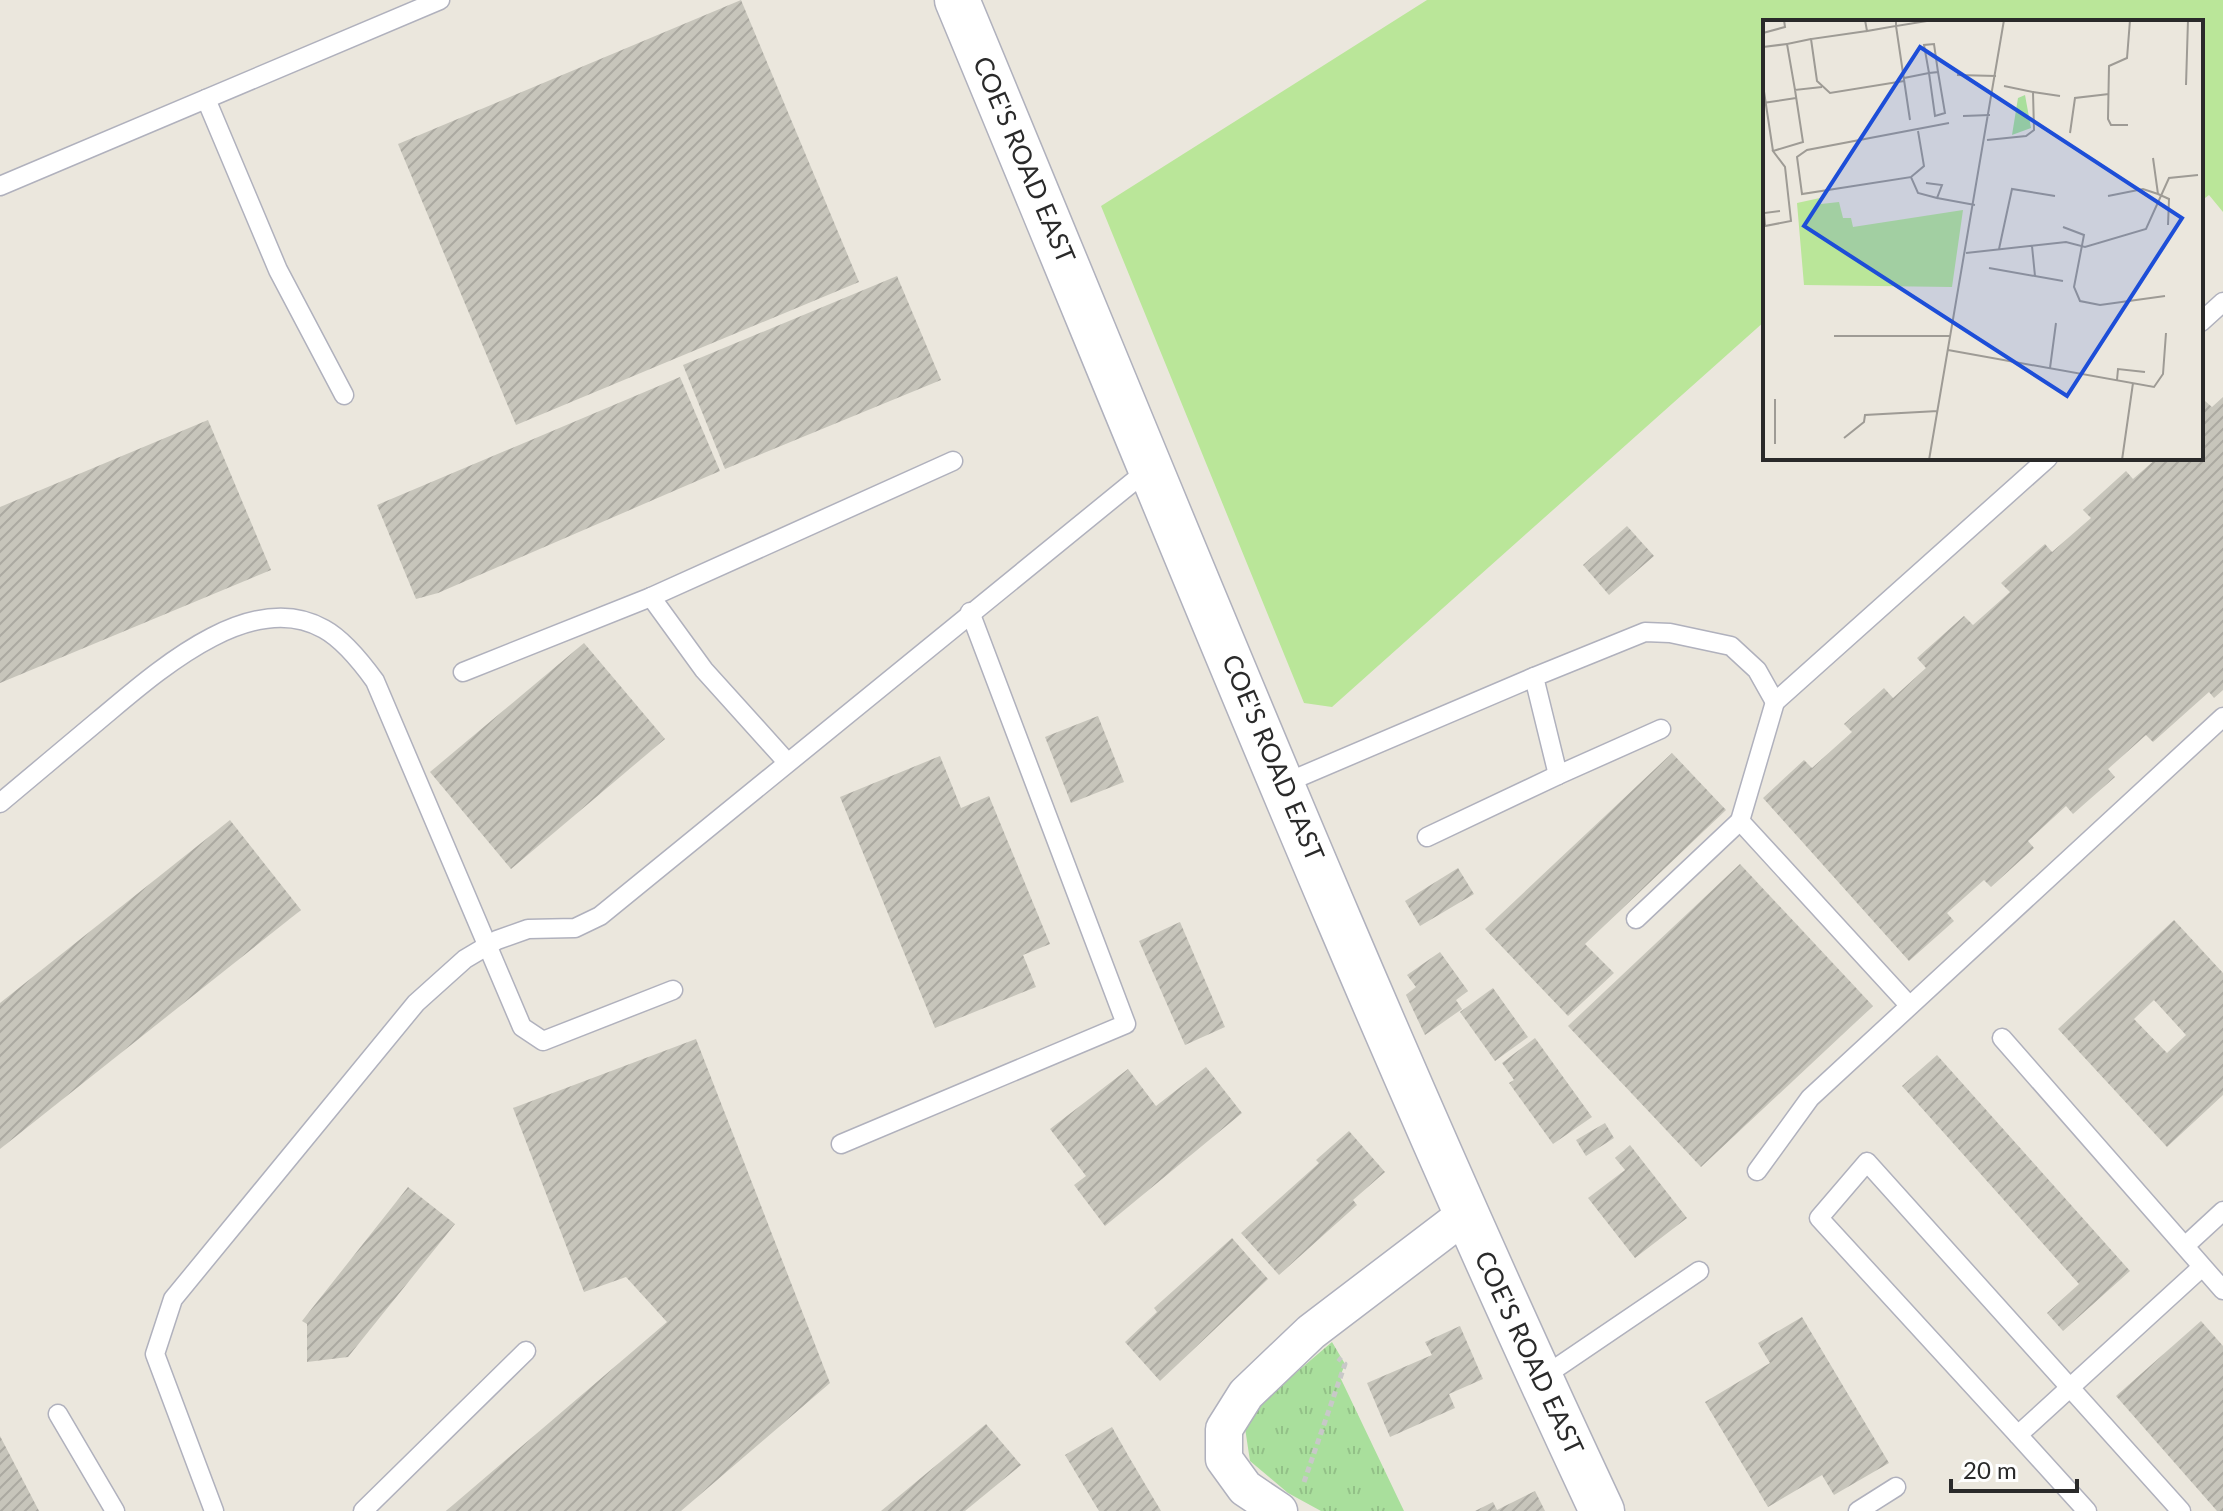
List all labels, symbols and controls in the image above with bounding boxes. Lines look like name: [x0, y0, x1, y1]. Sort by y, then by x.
inset map: [1763, 20, 2203, 460]
street label: COE'S ROAD EAST: [967, 51, 1083, 268]
street label: COE'S ROAD EAST: [1216, 649, 1332, 866]
street label: COE'S ROAD EAST: [1469, 1245, 1591, 1460]
scale bar: [1951, 1443, 2077, 1493]
text: 20 m: [1963, 1455, 2017, 1484]

